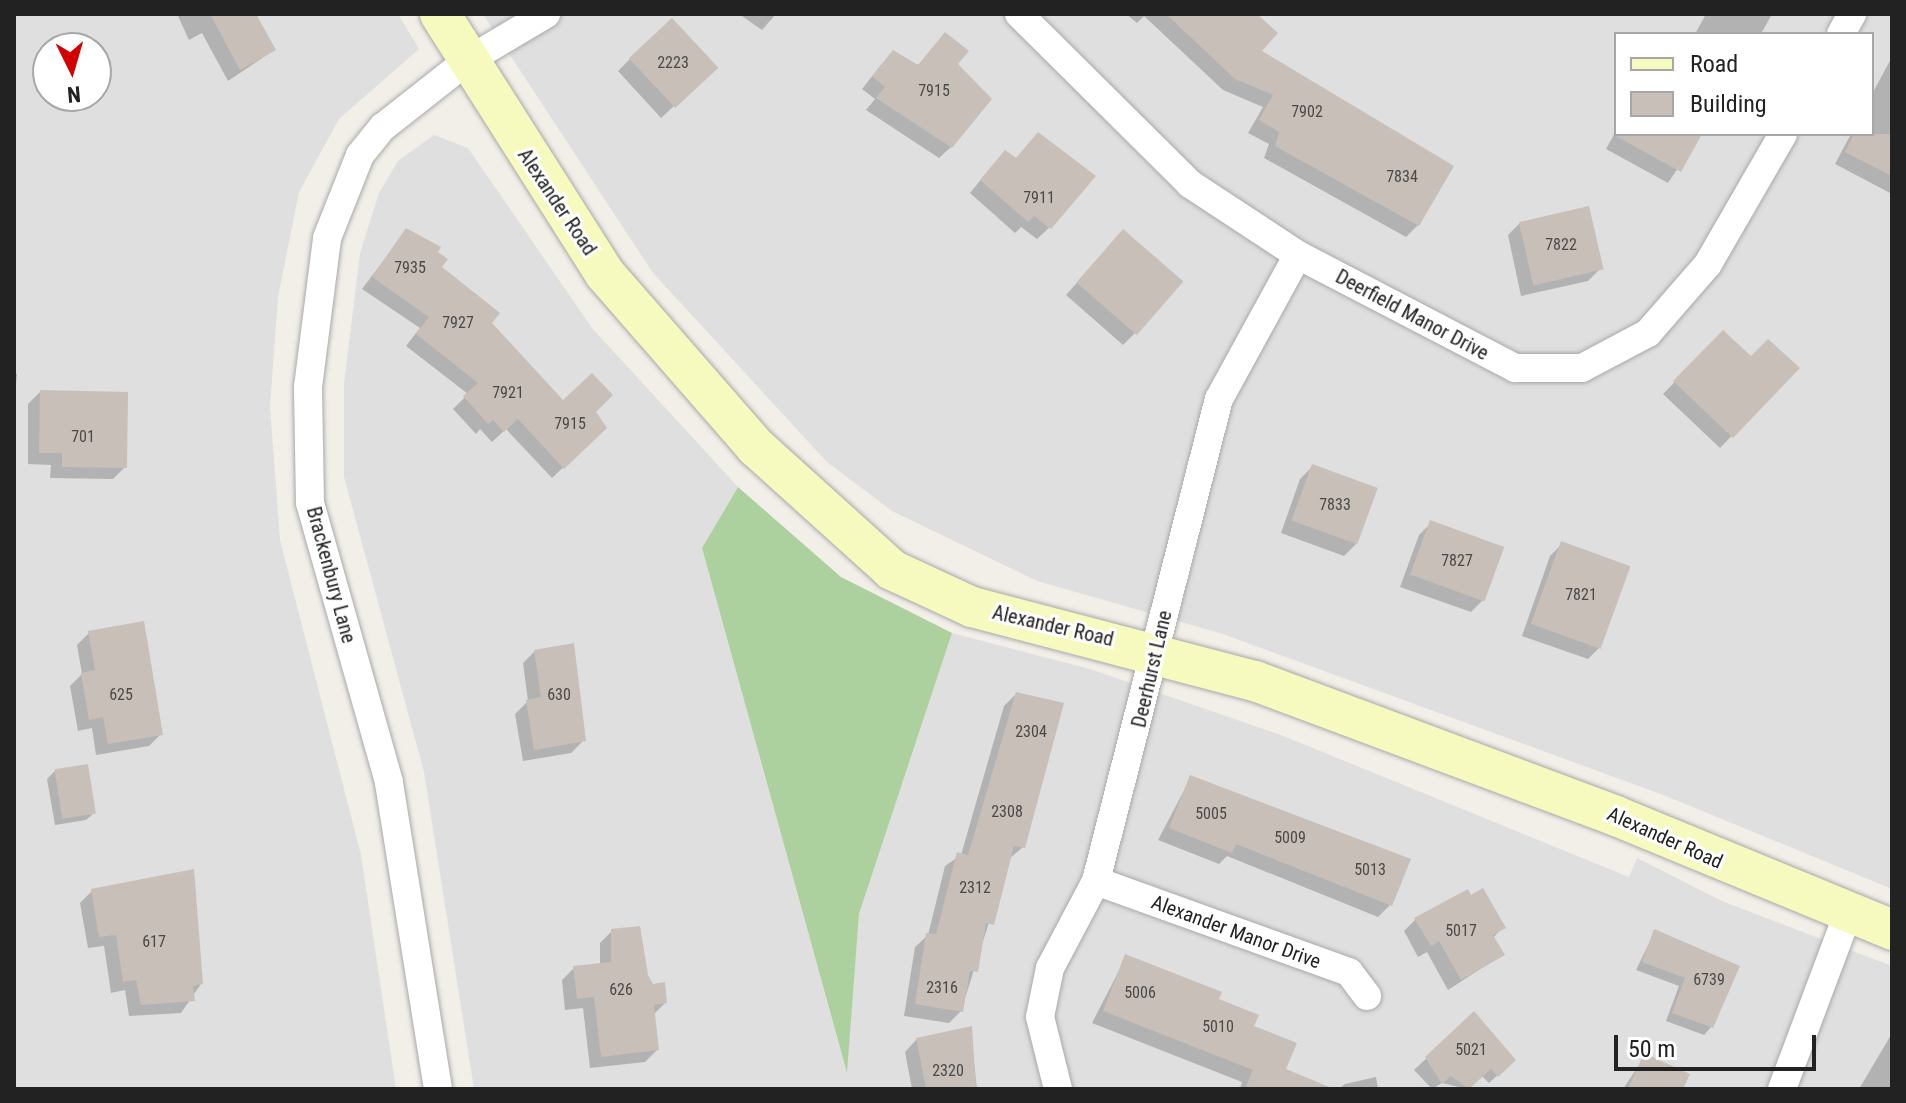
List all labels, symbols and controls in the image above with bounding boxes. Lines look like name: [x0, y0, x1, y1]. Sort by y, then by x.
north arrow: [32, 32, 112, 112]
legend: [1614, 32, 1874, 136]
text: Road: [1690, 50, 1738, 78]
house number: 2223: [657, 53, 689, 73]
text: N: [66, 81, 82, 107]
house number: 7915: [918, 81, 950, 101]
text: Building: [1690, 90, 1767, 118]
house number: 7902: [1291, 102, 1323, 122]
street label: Alexander Road: [512, 144, 602, 260]
house number: 7834: [1386, 167, 1418, 187]
house number: 7911: [1023, 188, 1055, 208]
house number: 7822: [1545, 235, 1577, 255]
house number: 7935: [394, 258, 426, 278]
street label: Deerfield Manor Drive: [1332, 265, 1492, 365]
house number: 7927: [442, 313, 474, 333]
house number: 7921: [492, 383, 524, 403]
house number: 7915: [554, 414, 586, 434]
house number: 701: [71, 427, 95, 447]
house number: 7833: [1319, 495, 1351, 515]
street label: Brackenbury Lane: [301, 504, 361, 646]
house number: 7827: [1441, 551, 1473, 571]
house number: 7821: [1565, 585, 1597, 605]
street label: Alexander Road: [990, 600, 1116, 652]
street label: Deerhurst Lane: [1127, 608, 1177, 730]
house number: 625: [109, 685, 133, 705]
house number: 630: [547, 685, 571, 705]
house number: 2304: [1015, 722, 1047, 742]
house number: 2308: [991, 802, 1023, 822]
street label: Alexander Road: [1604, 802, 1726, 874]
house number: 5005: [1195, 804, 1227, 824]
house number: 5009: [1274, 828, 1306, 848]
house number: 5013: [1354, 860, 1386, 880]
house number: 2312: [959, 878, 991, 898]
street label: Alexander Manor Drive: [1148, 890, 1324, 974]
house number: 5017: [1445, 921, 1477, 941]
house number: 617: [142, 932, 166, 952]
house number: 6739: [1693, 970, 1725, 990]
house number: 2316: [926, 978, 958, 998]
house number: 626: [609, 980, 633, 1000]
house number: 5006: [1124, 983, 1156, 1003]
house number: 5010: [1202, 1017, 1234, 1037]
scale bar: [1618, 1019, 1820, 1069]
text: 50 m: [1628, 1035, 1675, 1063]
house number: 5021: [1455, 1040, 1487, 1060]
house number: 2320: [932, 1061, 964, 1081]

